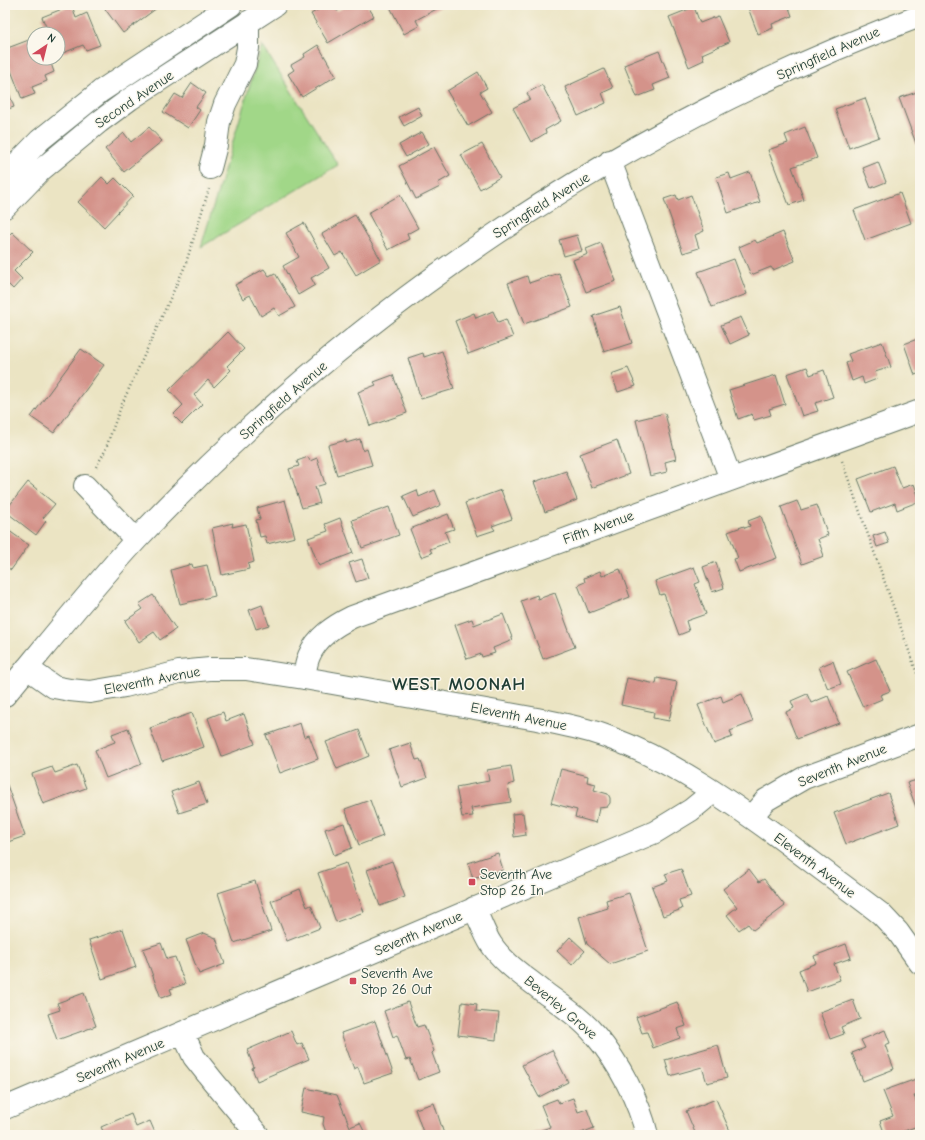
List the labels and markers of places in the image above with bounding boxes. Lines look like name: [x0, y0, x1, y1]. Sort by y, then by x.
place label: Seventh Ave Stop 26 In: [480, 866, 552, 899]
marker: Seventh Ave Stop 26 In: [467, 877, 477, 887]
place label: Seventh Ave Stop 26 Out: [361, 965, 433, 998]
marker: Seventh Ave Stop 26 Out: [348, 976, 358, 986]

